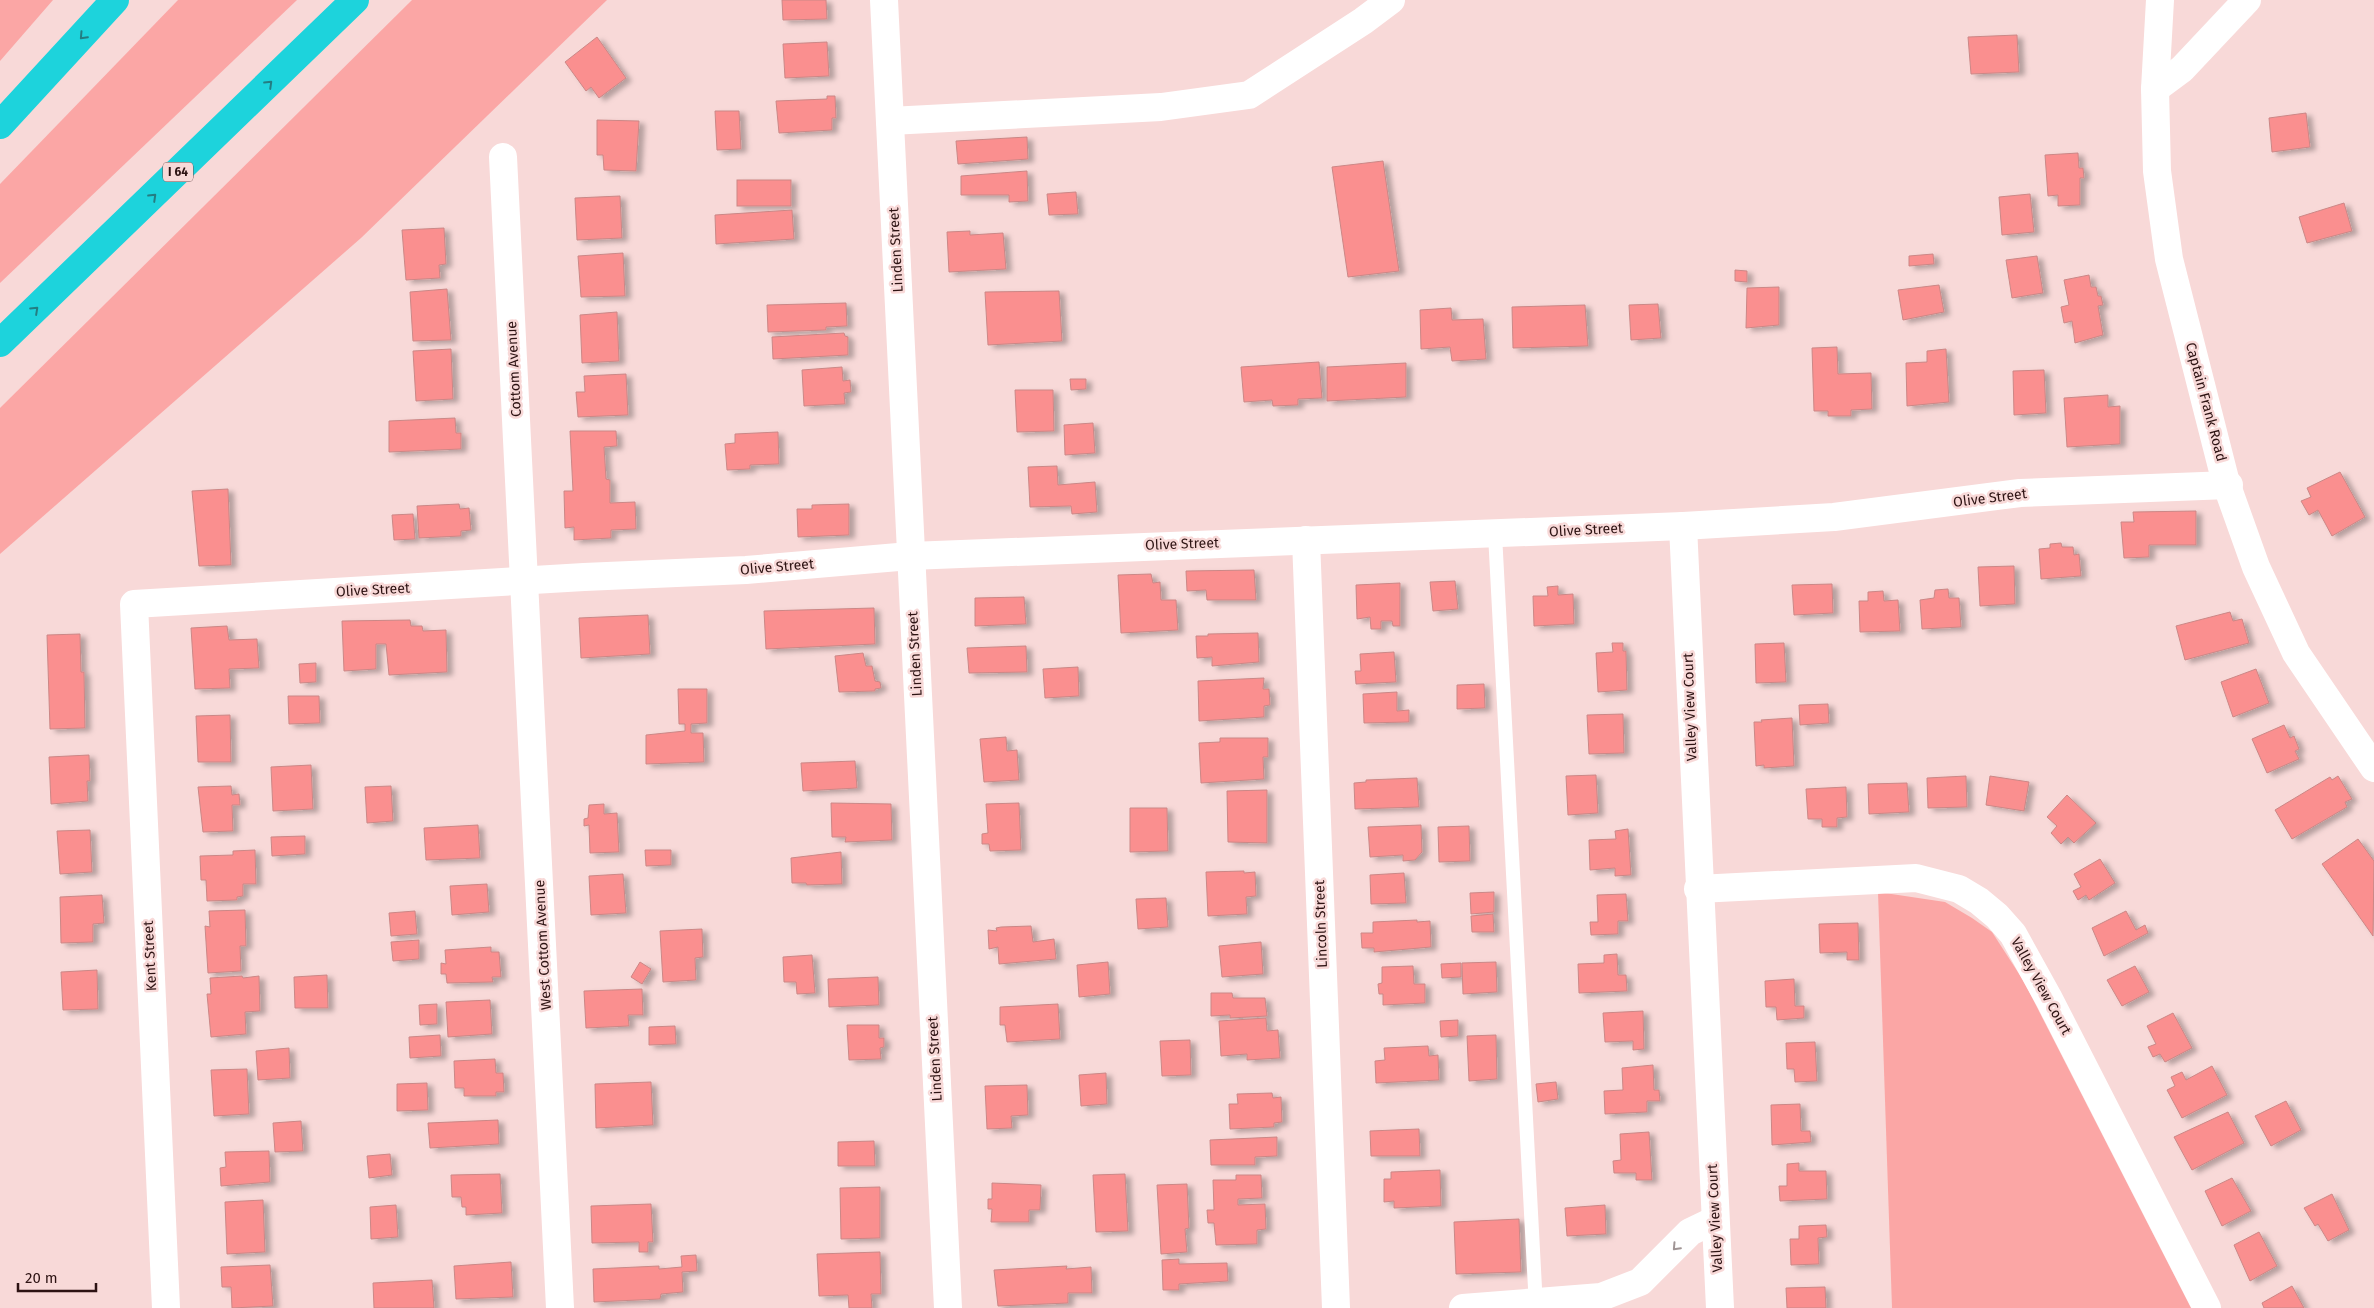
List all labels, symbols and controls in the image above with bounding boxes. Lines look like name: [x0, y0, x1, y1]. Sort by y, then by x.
one-way arrow: [79, 30, 88, 39]
one-way arrow: [263, 80, 272, 89]
road number: I 64: [163, 162, 193, 182]
one-way arrow: [147, 194, 156, 203]
street label: Linden Street: [885, 206, 907, 293]
one-way arrow: [30, 307, 39, 316]
street label: Cottom Avenue: [503, 321, 525, 417]
street label: Captain Frank Road: [2182, 341, 2230, 463]
street label: Olive Street: [1952, 485, 2029, 511]
street label: Olive Street: [1549, 520, 1624, 540]
street label: Olive Street: [1145, 534, 1220, 554]
street label: Olive Street: [739, 555, 815, 579]
street label: Olive Street: [336, 580, 411, 600]
street label: Linden Street: [904, 610, 926, 697]
street label: Valley View Court: [1680, 652, 1700, 761]
street label: West Cottom Avenue: [531, 879, 555, 1011]
street label: Lincoln Street: [1311, 879, 1331, 968]
street label: Kent Street: [140, 919, 160, 992]
street label: Valley View Court: [2007, 934, 2075, 1038]
street label: Linden Street: [924, 1015, 946, 1102]
street label: Valley View Court: [1704, 1162, 1726, 1273]
one-way arrow: [1673, 1242, 1682, 1251]
scale bar: [18, 1260, 95, 1292]
text: 20 m: [25, 1269, 58, 1287]

